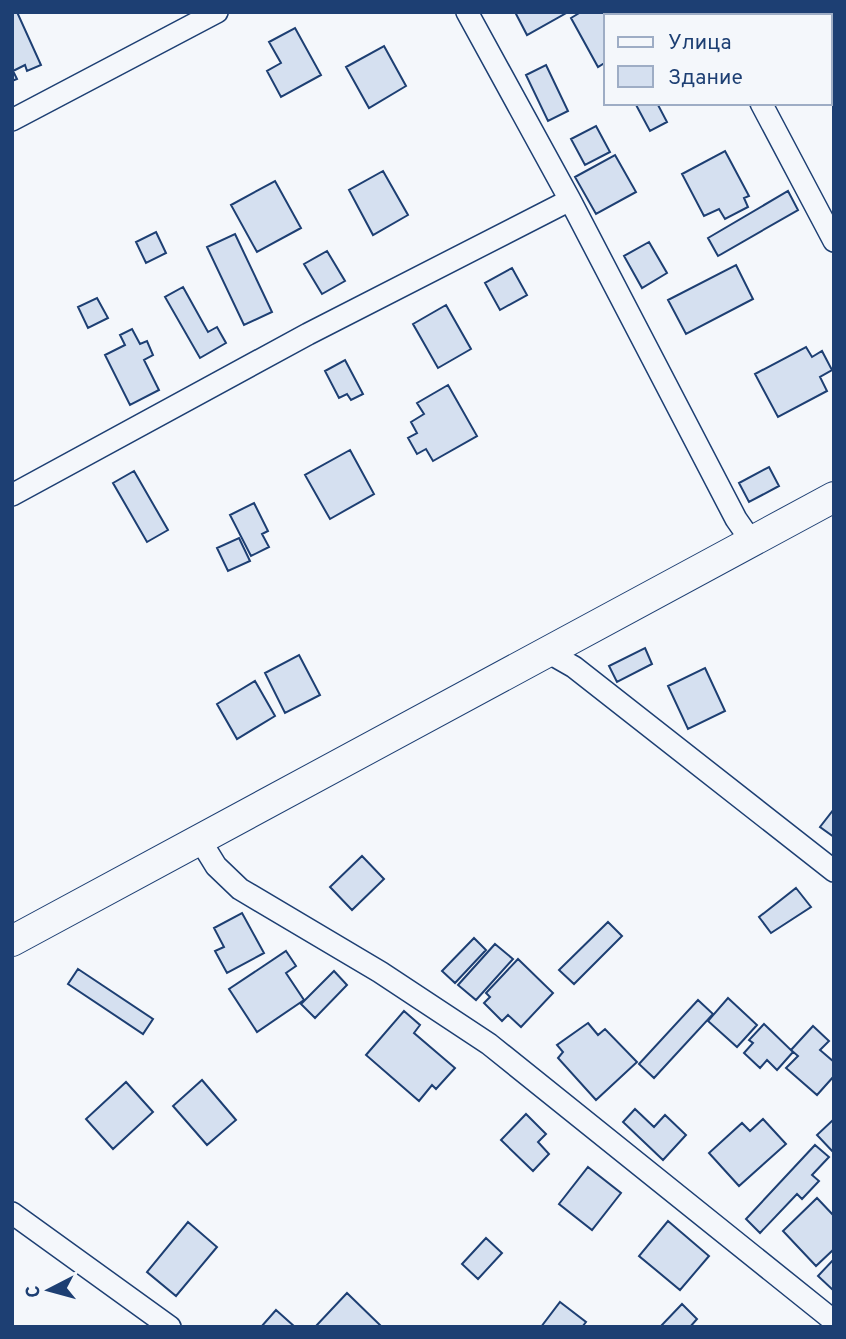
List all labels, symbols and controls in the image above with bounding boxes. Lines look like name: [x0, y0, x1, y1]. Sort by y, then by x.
legend: [604, 14, 832, 105]
text: Улица: [668, 30, 732, 57]
text: Здание: [668, 65, 743, 92]
north arrow: [14, 1255, 84, 1325]
text: С: [22, 1284, 47, 1299]

